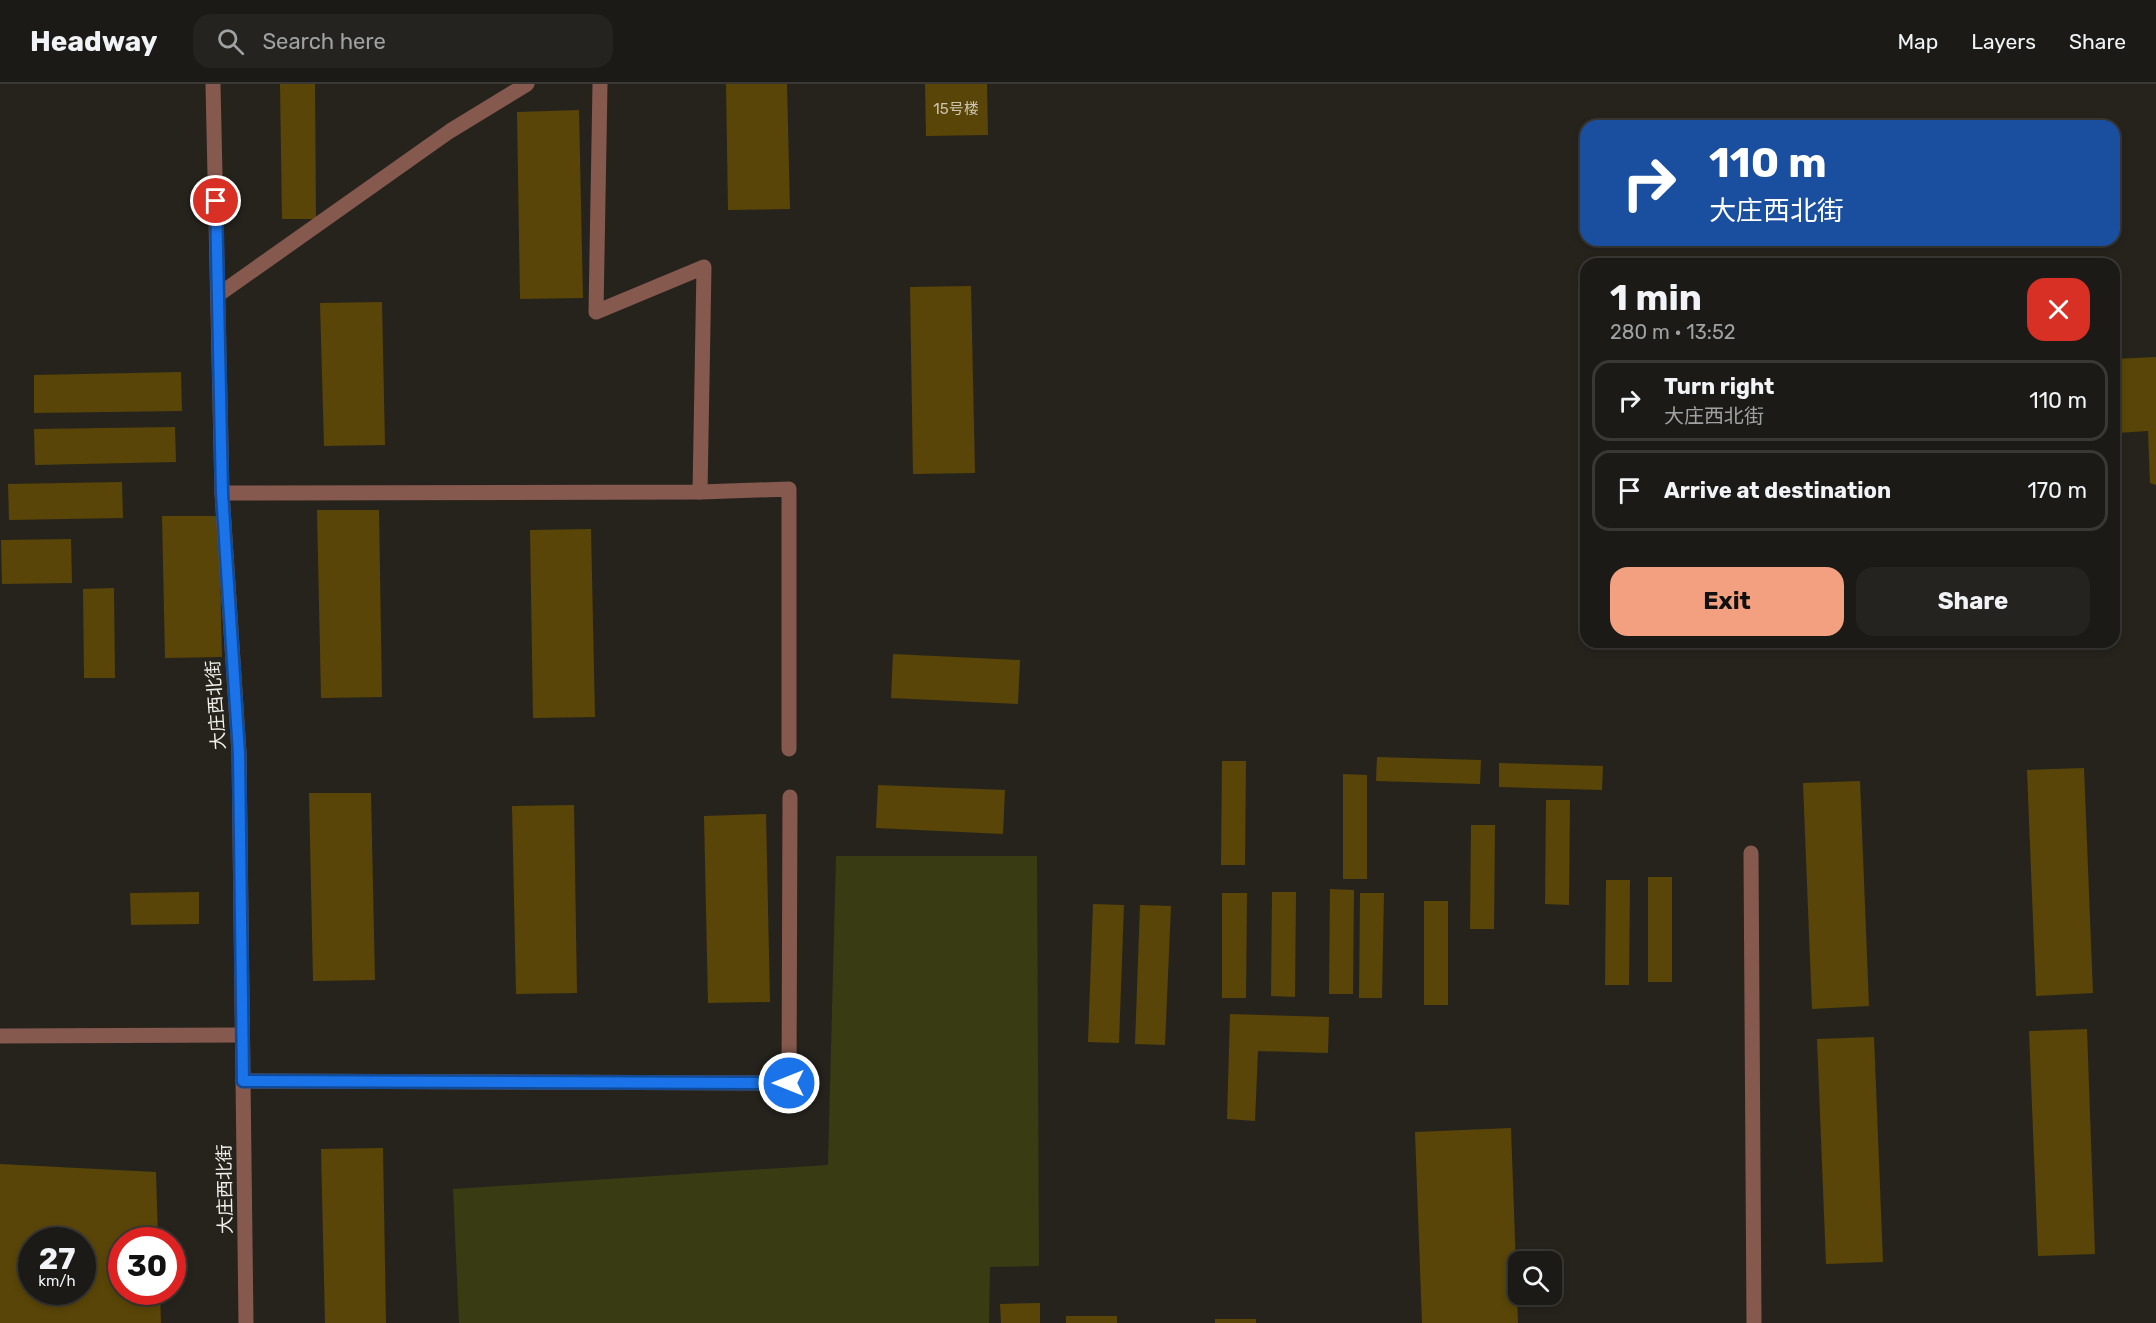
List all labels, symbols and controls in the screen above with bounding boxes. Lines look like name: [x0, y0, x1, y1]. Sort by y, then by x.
search box: [193, 14, 613, 68]
text: Headway: [30, 25, 157, 58]
icon: search: [214, 25, 247, 58]
text: Search here: [262, 28, 386, 55]
text: Map: [1897, 29, 1938, 54]
text: Layers: [1971, 29, 2036, 54]
text: Share: [2069, 29, 2126, 54]
house number: 15号楼: [933, 100, 979, 118]
text: 110 m: [1709, 138, 1827, 188]
icon: right: [1610, 144, 1688, 222]
pin: [190, 175, 241, 226]
icon: arrive: [199, 184, 232, 217]
text: 大庄西北街: [1709, 195, 1844, 227]
text: 1 min: [1610, 276, 1702, 319]
button: close: [2027, 278, 2090, 341]
text: 280 m · 13:52: [1610, 320, 1736, 344]
text: Turn right: [1664, 373, 1774, 400]
icon: right: [1613, 384, 1646, 417]
text: 110 m: [2029, 387, 2087, 414]
text: 大庄西北街: [1664, 404, 1764, 428]
icon: arrive: [1613, 474, 1646, 507]
text: Arrive at destination: [1664, 477, 1891, 504]
text: 170 m: [2027, 477, 2087, 504]
button: Exit: [1610, 567, 1844, 636]
button: Share: [1856, 567, 2090, 636]
street label: 大庄西北街: [202, 659, 230, 751]
position arrow: [757, 1051, 821, 1115]
street label: 大庄西北街: [213, 1144, 237, 1234]
speed limit sign: 30: [108, 1227, 186, 1305]
text: 27: [39, 1241, 75, 1277]
map controls: [1508, 1251, 1562, 1305]
button: search: [1508, 1251, 1562, 1305]
text: km/h: [38, 1272, 76, 1290]

